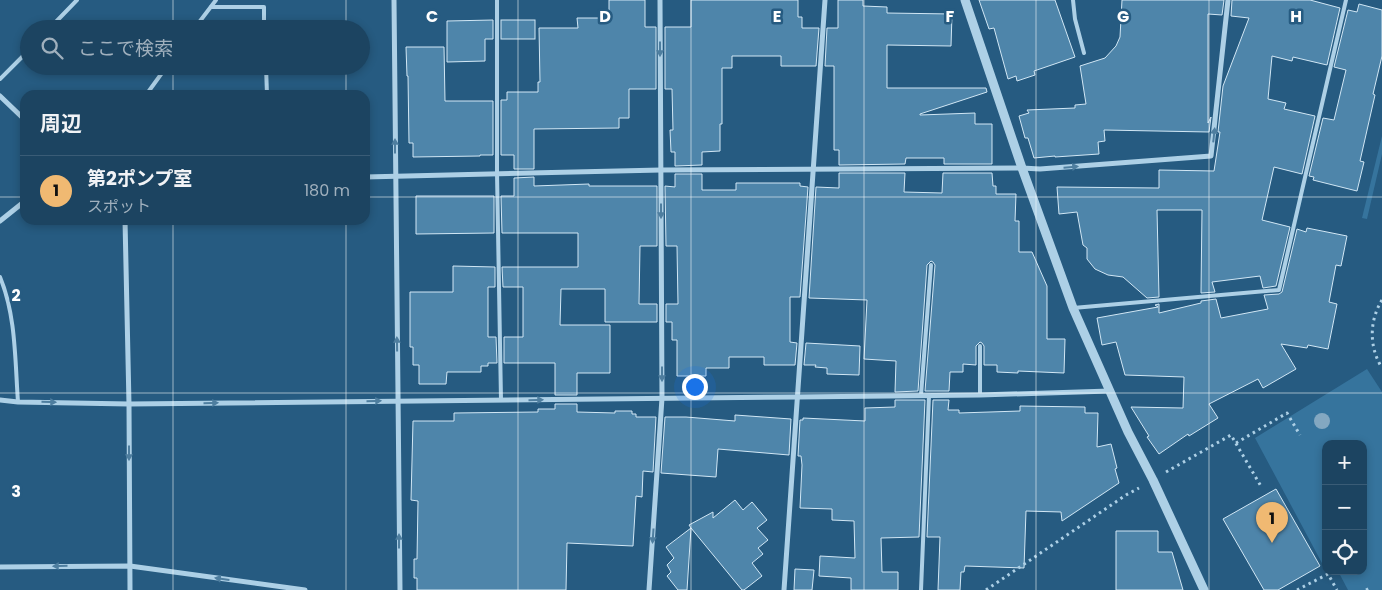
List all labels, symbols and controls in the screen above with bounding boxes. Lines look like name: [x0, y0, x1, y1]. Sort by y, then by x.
text: C: [426, 5, 438, 28]
text: D: [599, 5, 611, 28]
text: E: [773, 5, 781, 28]
text: F: [946, 5, 955, 28]
text: G: [1117, 5, 1129, 28]
text: H: [1290, 5, 1302, 28]
search box: [20, 20, 370, 75]
icon: search: [38, 34, 66, 62]
text: ここで検索: [78, 35, 173, 62]
one-way arrow: [656, 41, 664, 57]
text: 周辺: [40, 109, 82, 138]
one-way arrow: [1210, 126, 1218, 142]
one-way arrow: [391, 138, 399, 154]
one-way arrow: [1063, 163, 1079, 171]
text: 第2ポンプ室: [87, 165, 192, 192]
text: 1: [53, 179, 59, 202]
text: 180 m: [304, 179, 350, 202]
text: スポット: [87, 195, 151, 218]
one-way arrow: [657, 203, 665, 219]
text: 2: [11, 284, 21, 307]
one-way arrow: [393, 336, 401, 352]
one-way arrow: [658, 366, 666, 382]
your location: [682, 374, 708, 400]
one-way arrow: [528, 396, 544, 404]
one-way arrow: [366, 397, 382, 405]
one-way arrow: [41, 399, 57, 407]
one-way arrow: [203, 399, 219, 407]
map controls: [1322, 440, 1367, 575]
button: +: [1322, 440, 1367, 485]
one-way arrow: [125, 445, 133, 461]
text: 3: [11, 480, 21, 503]
button: −: [1322, 485, 1367, 530]
pin: 1: [1256, 502, 1288, 543]
one-way arrow: [648, 528, 656, 544]
button: locate: [1322, 530, 1367, 575]
one-way arrow: [395, 533, 403, 549]
one-way arrow: [52, 562, 68, 570]
one-way arrow: [213, 574, 229, 582]

